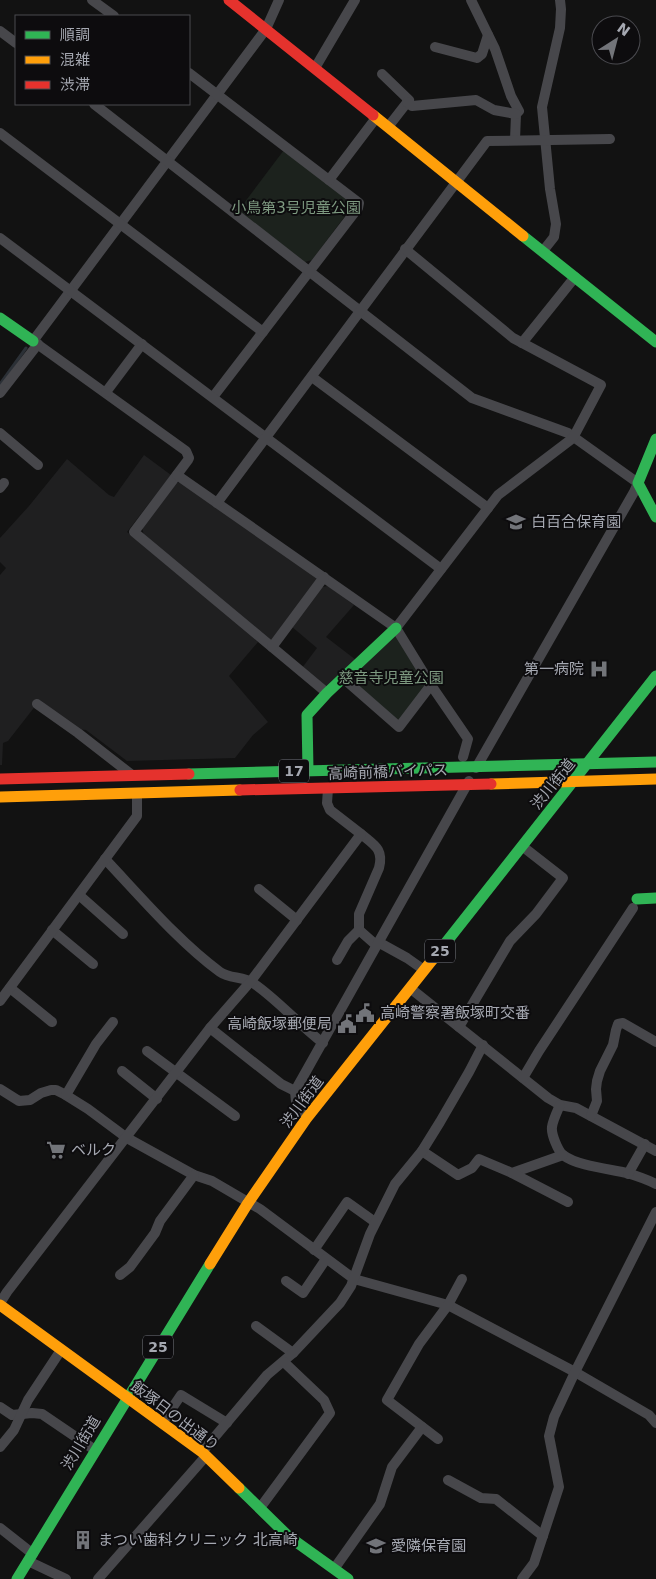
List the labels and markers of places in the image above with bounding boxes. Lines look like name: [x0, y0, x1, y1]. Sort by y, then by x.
school or university icon: 白百合保育園: [505, 511, 527, 533]
place label: 白百合保育園: [531, 513, 621, 531]
hospital icon: 第一病院: [588, 658, 610, 680]
place label: 第一病院: [524, 660, 584, 678]
public building icon: 高崎警察署飯塚町交番: [354, 1002, 376, 1024]
place label: 高崎警察署飯塚町交番: [380, 1004, 530, 1022]
public building icon: 高崎飯塚郵便局: [336, 1013, 358, 1035]
place label: 高崎飯塚郵便局: [227, 1015, 332, 1033]
supermarket icon: ベルク: [45, 1139, 67, 1161]
place label: ベルク: [71, 1141, 116, 1159]
building icon: まつい歯科クリニック 北高崎: [72, 1529, 94, 1551]
place label: まつい歯科クリニック 北高崎: [98, 1531, 298, 1549]
school or university icon: 愛隣保育園: [365, 1535, 387, 1557]
place label: 愛隣保育園: [391, 1537, 466, 1555]

